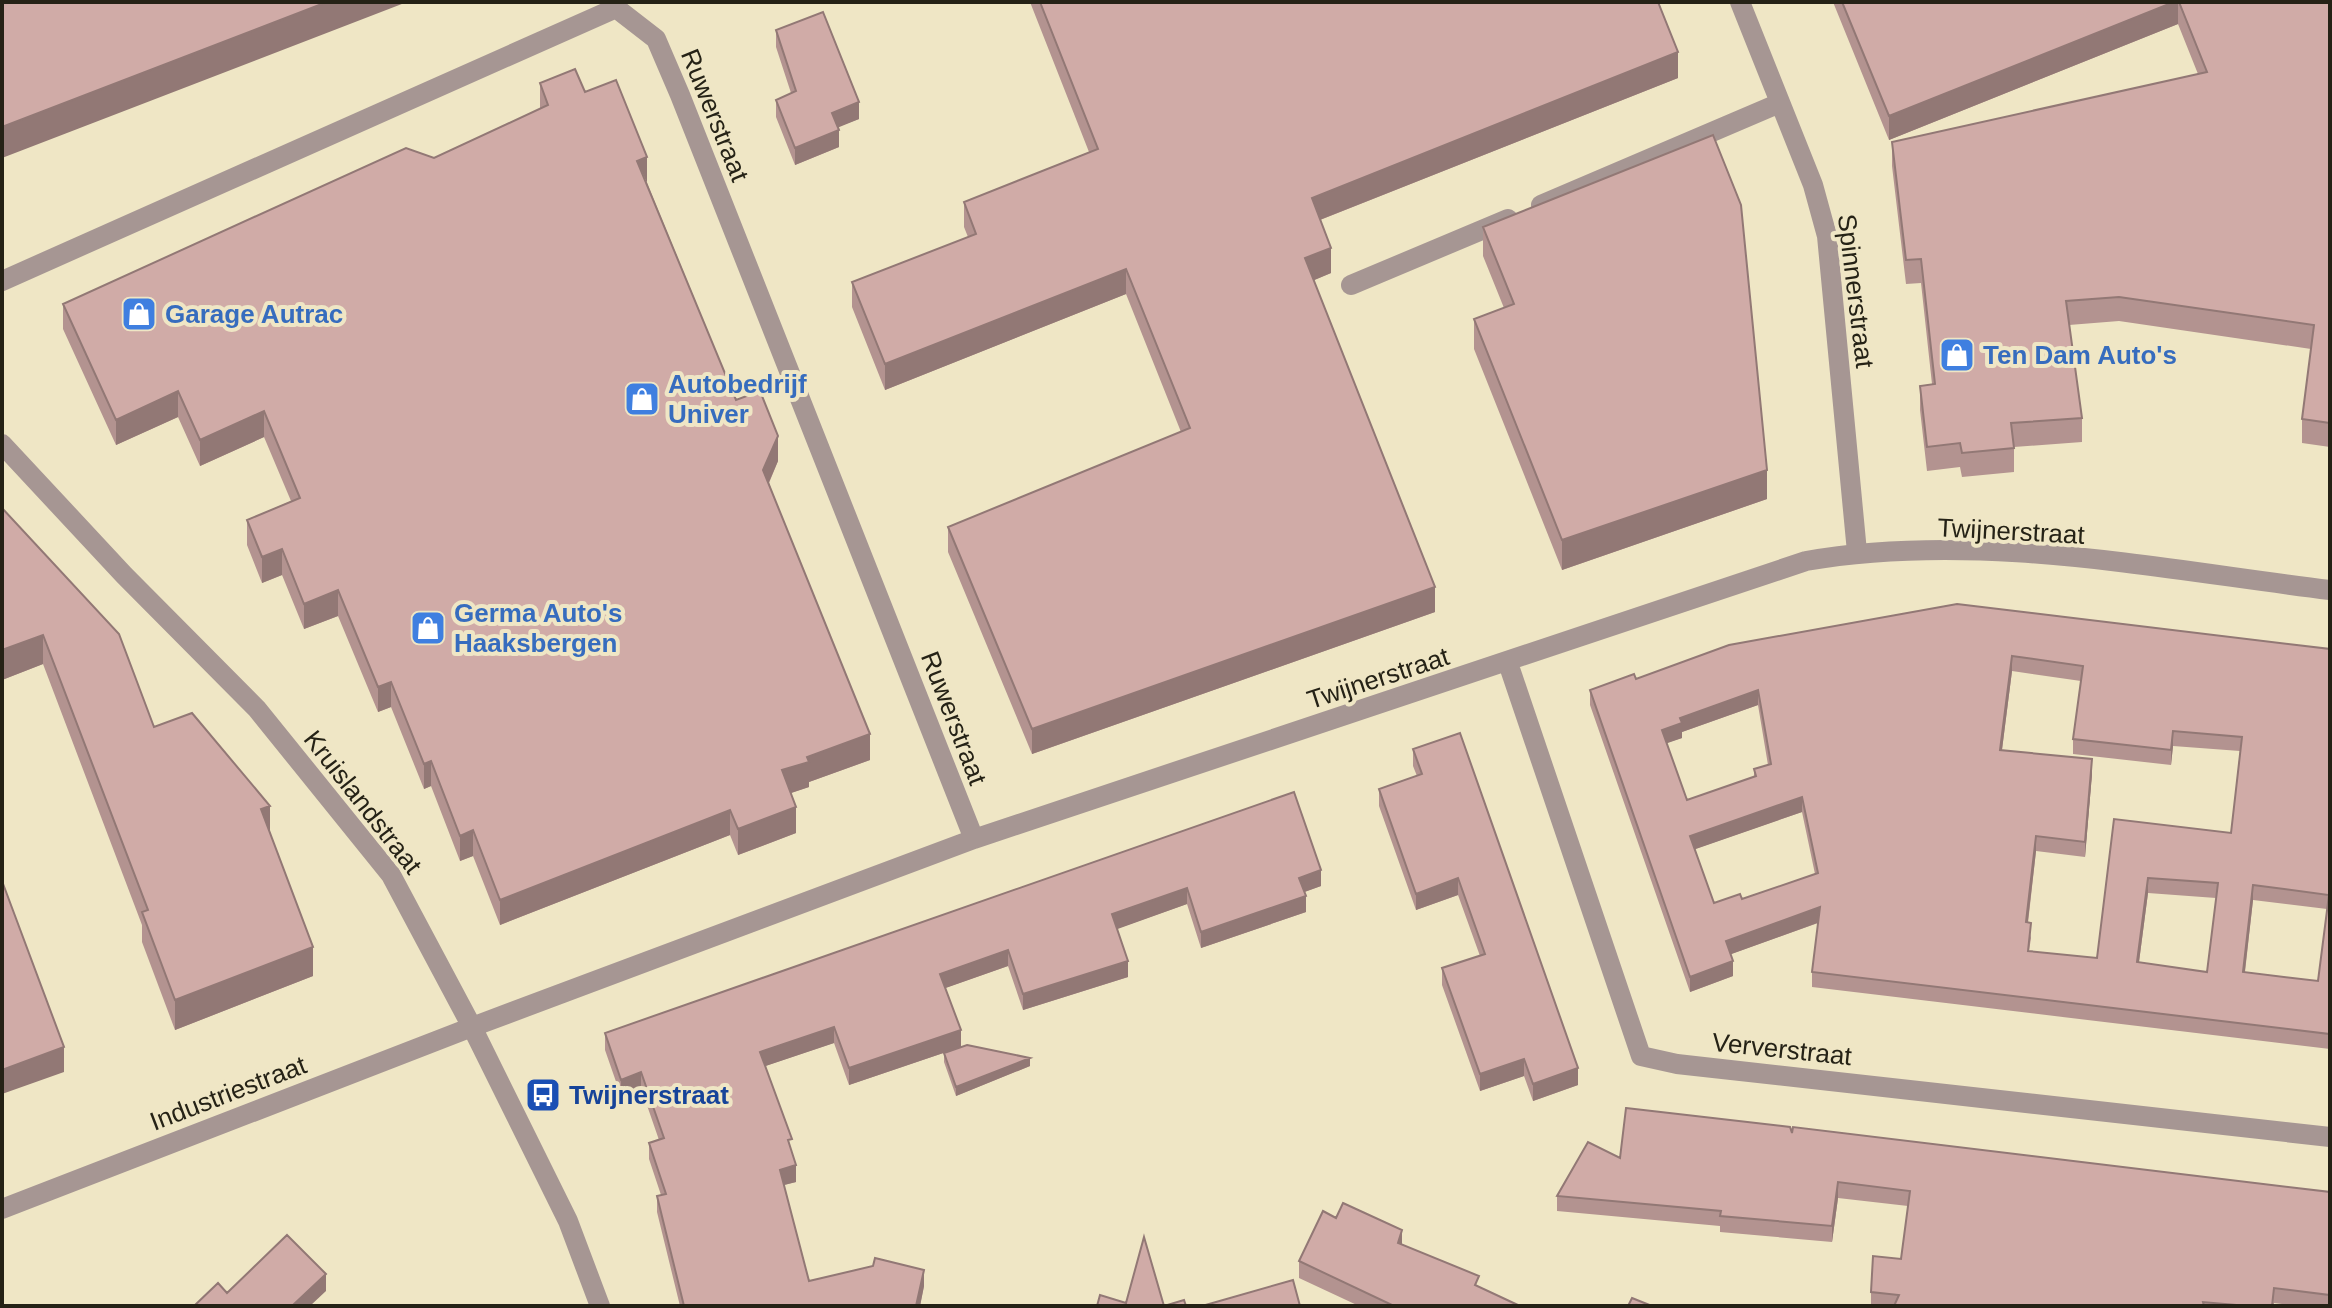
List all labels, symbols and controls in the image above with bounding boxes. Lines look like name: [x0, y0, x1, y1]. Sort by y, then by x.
street label: Ruwerstraat: [675, 44, 755, 186]
street label: Spinnerstraat: [1832, 212, 1880, 370]
shop icon: Garage Autrac: [120, 295, 158, 333]
place label: Garage Autrac: [165, 299, 343, 329]
shop icon: Ten Dam Auto's: [1938, 336, 1976, 374]
place label: Ten Dam Auto's: [1983, 340, 2177, 370]
place label: Autobedrijf Univer: [668, 369, 807, 429]
shop icon: Autobedrijf Univer: [623, 380, 661, 418]
street label: Twijnerstraat: [1937, 512, 2086, 550]
place label: Germa Auto's Haaksbergen: [454, 598, 622, 658]
shop icon: Germa Auto's Haaksbergen: [409, 609, 447, 647]
street label: Twijnerstraat: [1303, 641, 1453, 715]
street label: Ruwerstraat: [915, 647, 993, 790]
street label: Kruislandstraat: [298, 724, 429, 880]
street label: Ververstraat: [1711, 1027, 1854, 1071]
street label: Industriestraat: [146, 1049, 311, 1137]
bus stop icon: Twijnerstraat: [524, 1076, 562, 1114]
place label: Twijnerstraat: [569, 1080, 729, 1110]

